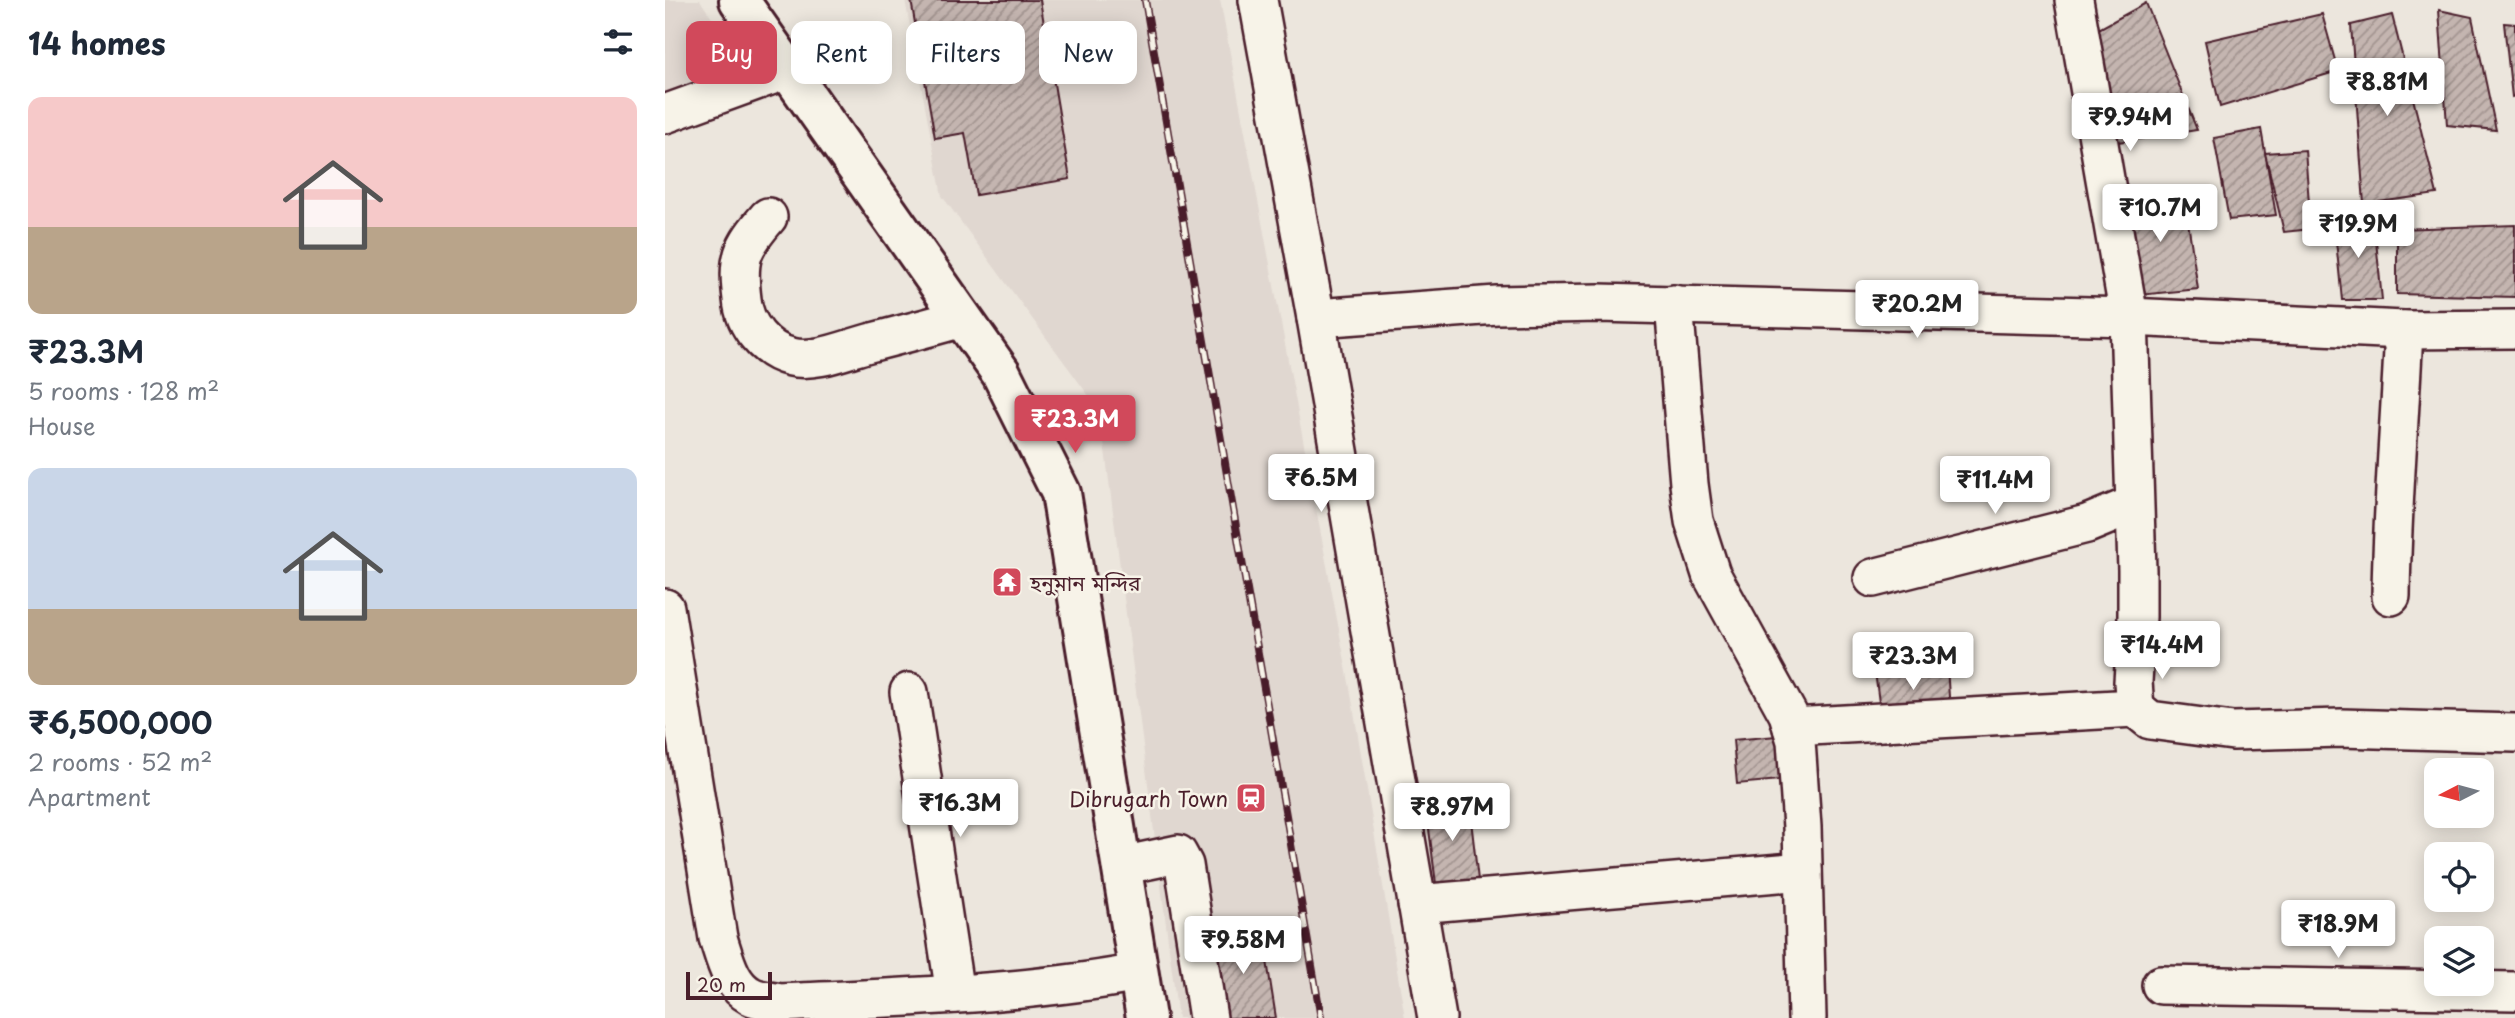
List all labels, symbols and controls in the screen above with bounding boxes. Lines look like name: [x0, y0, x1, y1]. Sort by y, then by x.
text: 14 homes: [28, 20, 166, 65]
chip: Buy: [686, 21, 777, 84]
chip: Rent: [791, 21, 892, 84]
chip: Filters: [906, 21, 1025, 84]
chip: New: [1039, 21, 1137, 84]
icon: filters: [599, 23, 637, 61]
pin: ₹8.81M: [2330, 58, 2444, 118]
text: ₹8.81M: [2346, 63, 2428, 98]
pin: ₹9.94M: [2073, 94, 2187, 153]
text: ₹9.94M: [2088, 98, 2172, 133]
icon: home: [270, 142, 396, 268]
pin: ₹10.7M: [2103, 184, 2217, 244]
text: ₹10.7M: [2118, 189, 2202, 224]
pin: ₹19.9M: [2301, 201, 2415, 260]
text: ₹19.9M: [2318, 205, 2398, 240]
pin: ₹20.2M: [1860, 280, 1974, 340]
text: ₹20.2M: [1871, 285, 1963, 320]
text: ₹23.3M: [28, 328, 144, 373]
text: 5 rooms · 128 m²: [28, 373, 219, 408]
pin: ₹23.3M: [1018, 396, 1132, 455]
text: ₹23.3M: [1031, 400, 1119, 435]
text: House: [28, 408, 95, 443]
pin: ₹6.5M: [1272, 454, 1370, 514]
pin: ₹11.4M: [1938, 456, 2052, 516]
text: ₹6.5M: [1284, 459, 1358, 494]
text: ₹11.4M: [1956, 461, 2034, 496]
icon: home: [270, 513, 396, 639]
temple icon: হনুমান মন্দির: [990, 565, 1024, 599]
place label: হনুমান মন্দির: [1029, 566, 1141, 598]
pin: ₹14.4M: [2105, 622, 2219, 681]
text: ₹14.4M: [2120, 626, 2204, 661]
pin: ₹23.3M: [1856, 632, 1970, 692]
text: ₹23.3M: [1869, 637, 1957, 672]
text: ₹6,500,000: [28, 699, 213, 744]
text: 2 rooms · 52 m²: [28, 744, 212, 779]
north arrow: [2424, 758, 2494, 828]
map controls: [2424, 758, 2494, 996]
text: Apartment: [28, 779, 151, 814]
pin: ₹16.3M: [903, 780, 1017, 839]
station icon: Dibrugarh Town: [1234, 781, 1268, 815]
place label: Dibrugarh Town: [1069, 782, 1228, 814]
text: ₹16.3M: [918, 784, 1002, 819]
pin: ₹8.97M: [1395, 784, 1509, 843]
text: ₹8.97M: [1410, 788, 1494, 823]
button: locate: [2424, 842, 2494, 912]
pin: ₹18.9M: [2281, 900, 2395, 960]
text: ₹18.9M: [2297, 905, 2379, 940]
pin: ₹9.58M: [1186, 916, 1300, 976]
text: ₹9.58M: [1200, 921, 1286, 956]
button: layers: [2424, 926, 2494, 996]
scale bar: [686, 969, 772, 1001]
text: 20 m: [697, 970, 746, 998]

